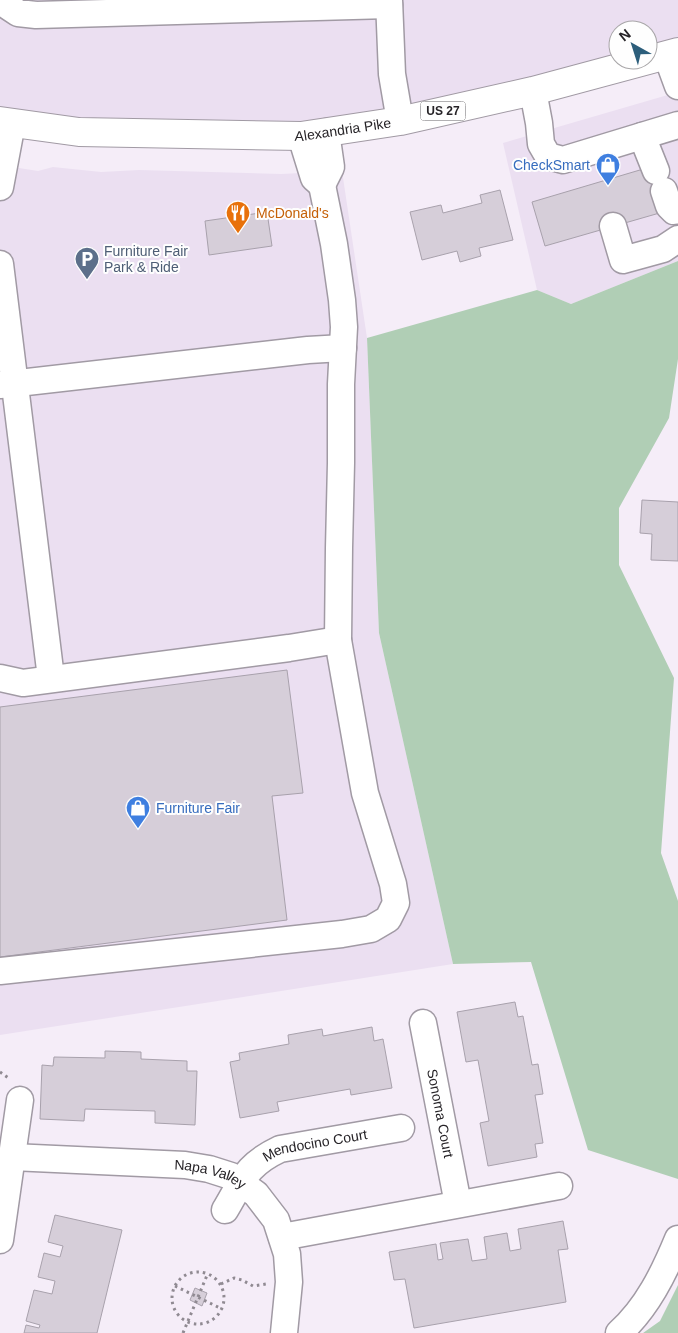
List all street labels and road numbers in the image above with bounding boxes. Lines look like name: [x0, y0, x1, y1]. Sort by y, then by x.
road number: US 27: [420, 102, 466, 120]
street label: Alexandria Pike: [294, 114, 392, 144]
street label: Sonoma Court: [424, 1067, 457, 1159]
street label: Mendocino Court: [260, 1126, 368, 1165]
street label: Napa Valley: [174, 1157, 249, 1192]

